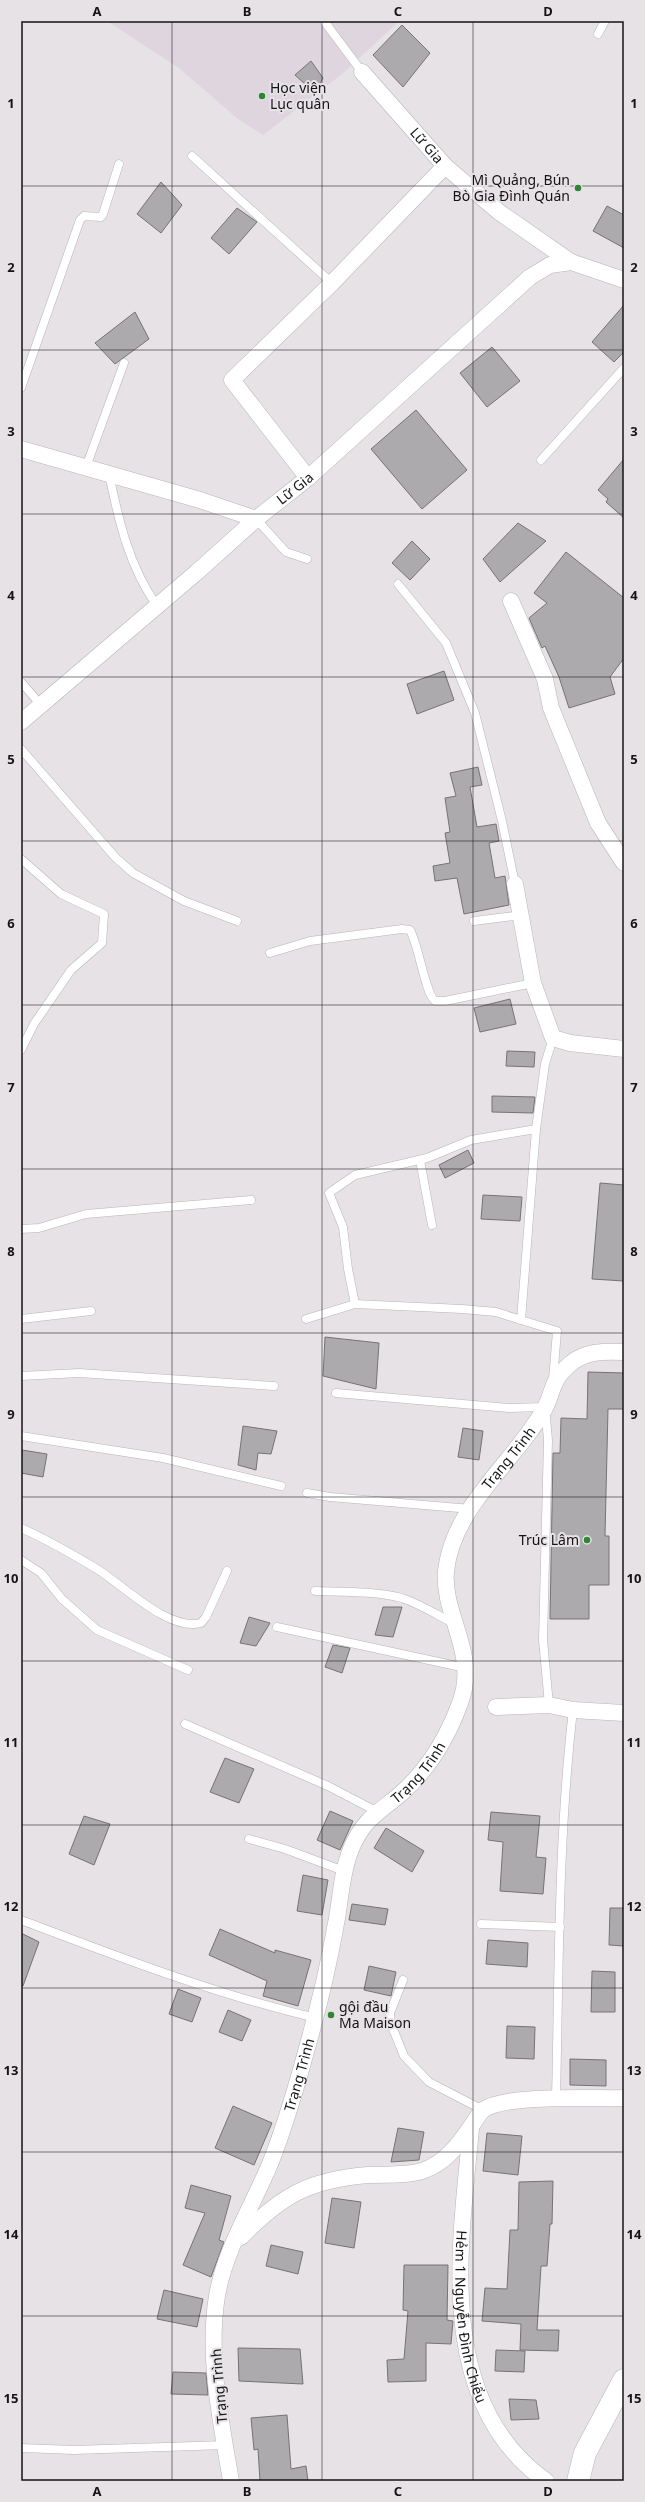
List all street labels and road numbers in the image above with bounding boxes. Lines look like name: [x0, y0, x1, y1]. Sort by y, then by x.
street label: Lữ Gia: [406, 123, 448, 167]
street label: Lữ Gia: [272, 468, 317, 508]
street label: Trạng Trình: [477, 1423, 539, 1493]
street label: Trạng Trình: [387, 1738, 449, 1807]
street label: Trạng Trình: [279, 2036, 318, 2114]
street label: Hẻm 1 Nguyễn Đình Chiểu: [451, 2230, 491, 2405]
street label: Trạng Trình: [206, 2348, 231, 2424]

